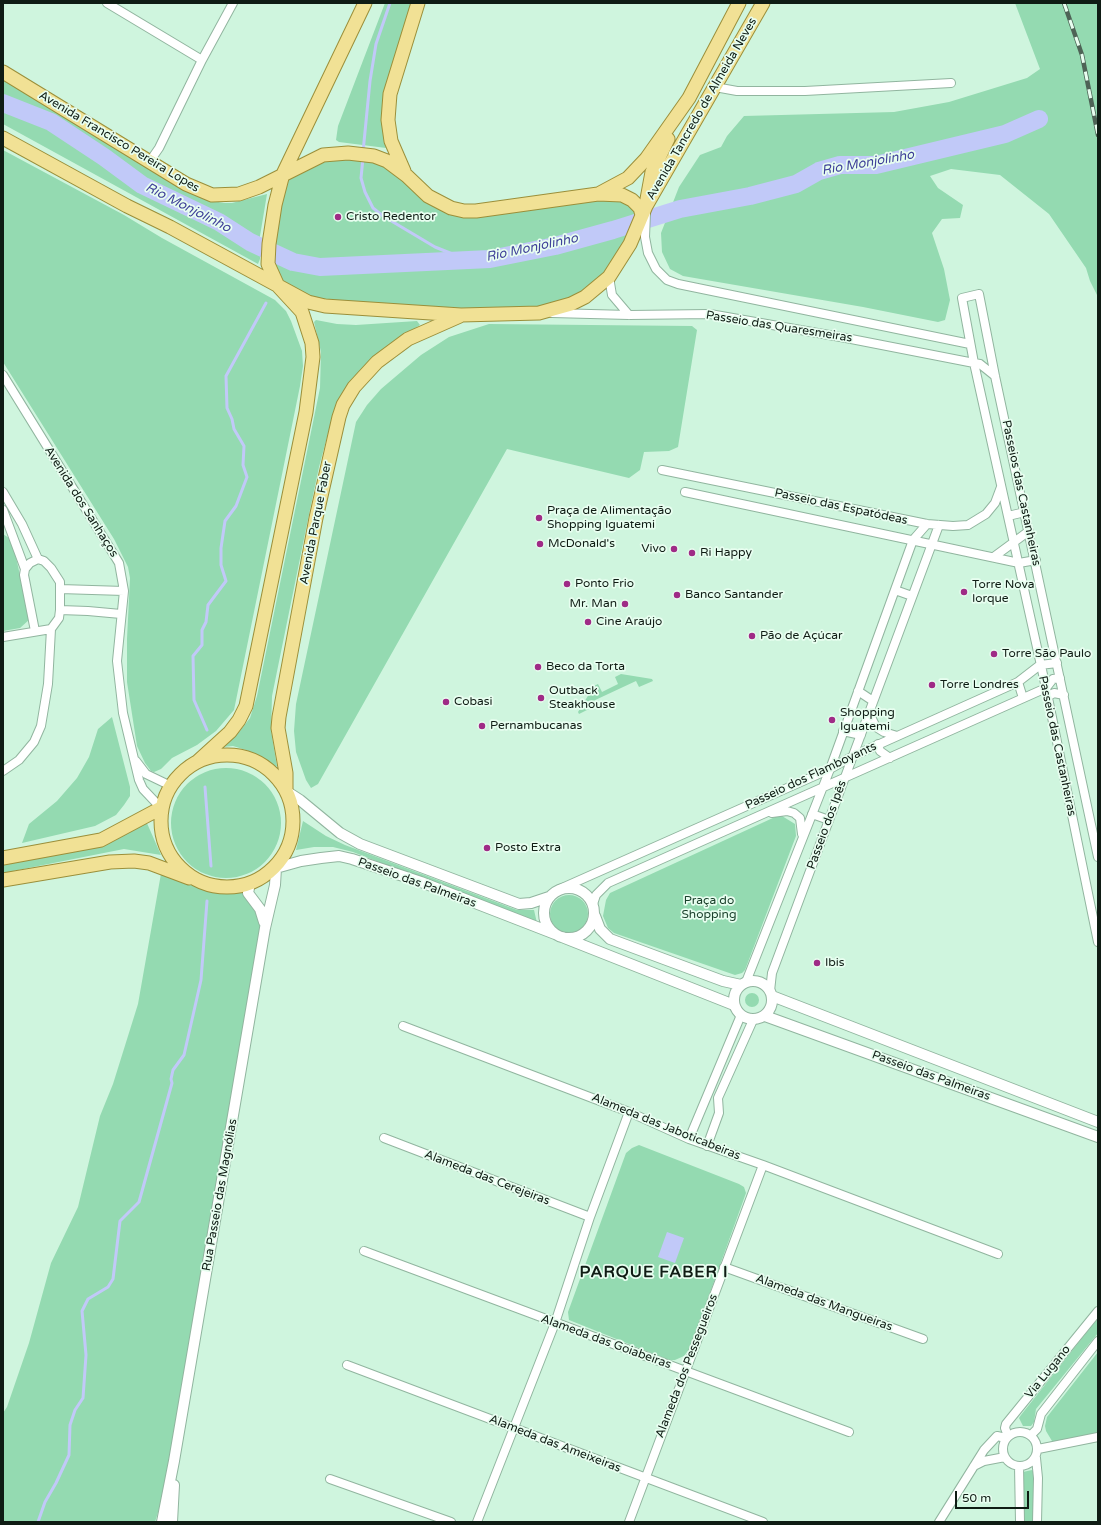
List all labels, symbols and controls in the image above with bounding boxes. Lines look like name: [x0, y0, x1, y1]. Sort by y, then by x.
street label: Avenida Tancredo de Almeida Neves: [644, 15, 760, 203]
street label: Avenida Francisco Pereira Lopes: [36, 88, 202, 196]
water label: Rio Monjolinho: [821, 147, 915, 179]
water label: Rio Monjolinho: [143, 180, 233, 236]
place label: Cristo Redentor: [346, 210, 436, 224]
marker: Cristo Redentor: [333, 212, 343, 222]
water label: Rio Monjolinho: [485, 231, 579, 265]
street label: Passeio das Quaresmeiras: [705, 308, 853, 346]
street label: Passeios das Castanheiras: [998, 419, 1044, 567]
street label: Avenida dos Sanhaços: [41, 444, 121, 560]
street label: Avenida Parque Faber: [297, 460, 335, 586]
street label: Passeio das Espatódeas: [773, 486, 909, 528]
place label: Praça de Alimentação Shopping Iguatemi: [547, 504, 672, 532]
marker: Praça de Alimentação Shopping Iguatemi: [534, 513, 544, 523]
place label: McDonald's: [548, 537, 615, 551]
marker: McDonald's: [535, 539, 545, 549]
place label: Vivo: [641, 542, 666, 556]
marker: Vivo: [669, 544, 679, 554]
place label: Ri Happy: [700, 546, 752, 560]
marker: Ri Happy: [687, 548, 697, 558]
place label: Ponto Frio: [575, 577, 634, 591]
place label: Torre Nova Iorque: [972, 578, 1034, 606]
marker: Ponto Frio: [562, 579, 572, 589]
marker: Torre Nova Iorque: [959, 587, 969, 597]
place label: Banco Santander: [685, 588, 783, 602]
marker: Banco Santander: [672, 590, 682, 600]
place label: Mr. Man: [569, 597, 617, 611]
marker: Mr. Man: [620, 599, 630, 609]
place label: Cine Araújo: [596, 615, 662, 629]
marker: Cine Araújo: [583, 617, 593, 627]
place label: Pão de Açúcar: [760, 629, 843, 643]
marker: Pão de Açúcar: [747, 631, 757, 641]
place label: Torre São Paulo: [1002, 647, 1091, 661]
marker: Torre São Paulo: [989, 649, 999, 659]
place label: Beco da Torta: [546, 660, 625, 674]
marker: Beco da Torta: [533, 662, 543, 672]
street label: Passeio das Castanheiras: [1035, 675, 1079, 817]
place label: Torre Londres: [940, 678, 1019, 692]
marker: Torre Londres: [927, 680, 937, 690]
place label: Outback Steakhouse: [549, 684, 615, 712]
marker: Outback Steakhouse: [536, 693, 546, 703]
place label: Cobasi: [454, 695, 493, 709]
marker: Cobasi: [441, 697, 451, 707]
place label: Shopping Iguatemi: [840, 706, 895, 734]
marker: Shopping Iguatemi: [827, 715, 837, 725]
place label: Pernambucanas: [490, 719, 582, 733]
marker: Pernambucanas: [477, 721, 487, 731]
street label: Passeio dos Flamboyants: [743, 739, 879, 813]
street label: Passeio dos Ipês: [804, 779, 850, 871]
place label: Posto Extra: [495, 841, 561, 855]
marker: Posto Extra: [482, 843, 492, 853]
street label: Passeio das Palmeiras: [356, 855, 478, 911]
park label: Praça do Shopping: [682, 894, 736, 922]
place label: Ibis: [825, 956, 845, 970]
marker: Ibis: [812, 958, 822, 968]
street label: Passeio das Palmeiras: [870, 1048, 992, 1104]
street label: Alameda das Jaboticabeiras: [589, 1090, 743, 1164]
street label: Rua Passeio das Magnólias: [200, 1118, 240, 1272]
street label: Alameda das Cerejeiras: [422, 1147, 552, 1209]
district label: PARQUE FABER I: [579, 1263, 729, 1283]
street label: Alameda das Mangueiras: [754, 1272, 894, 1334]
street label: Alameda dos Pessegueiros: [653, 1292, 721, 1440]
street label: Alameda das Goiabeiras: [539, 1312, 673, 1372]
street label: Via Lugano: [1022, 1343, 1074, 1401]
street label: Alameda das Ameixeiras: [487, 1412, 623, 1476]
scale bar: [957, 1483, 1031, 1509]
text: 50 m: [962, 1491, 991, 1505]

